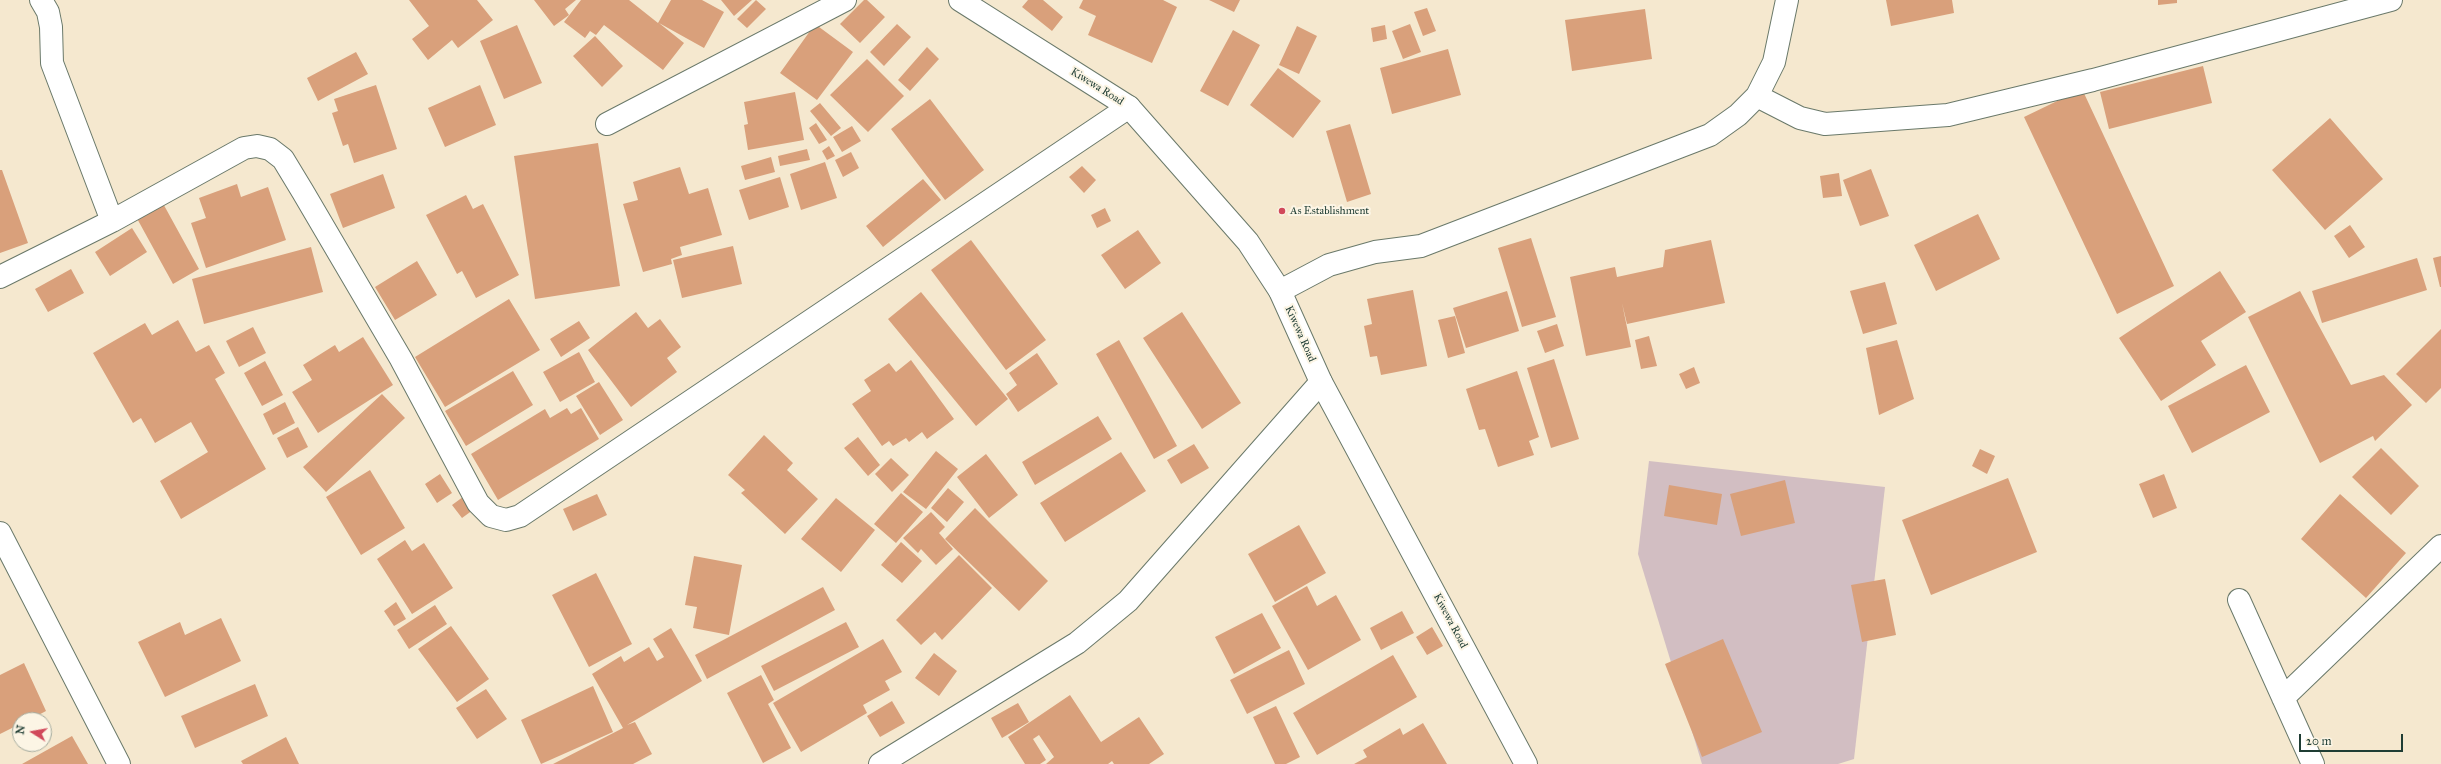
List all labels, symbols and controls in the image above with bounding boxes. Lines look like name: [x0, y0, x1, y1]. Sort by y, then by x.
street label: Kiwewa Road: [1068, 65, 1126, 109]
place label: As Establishment: [1290, 204, 1369, 218]
marker: As Establishment: [1277, 206, 1287, 216]
street label: Kiwewa Road: [1282, 304, 1318, 364]
street label: Kiwewa Road: [1430, 591, 1470, 651]
north arrow: [12, 712, 52, 752]
text: N: [13, 724, 28, 736]
scale bar: [2301, 726, 2405, 752]
text: 20 m: [2306, 734, 2332, 748]

